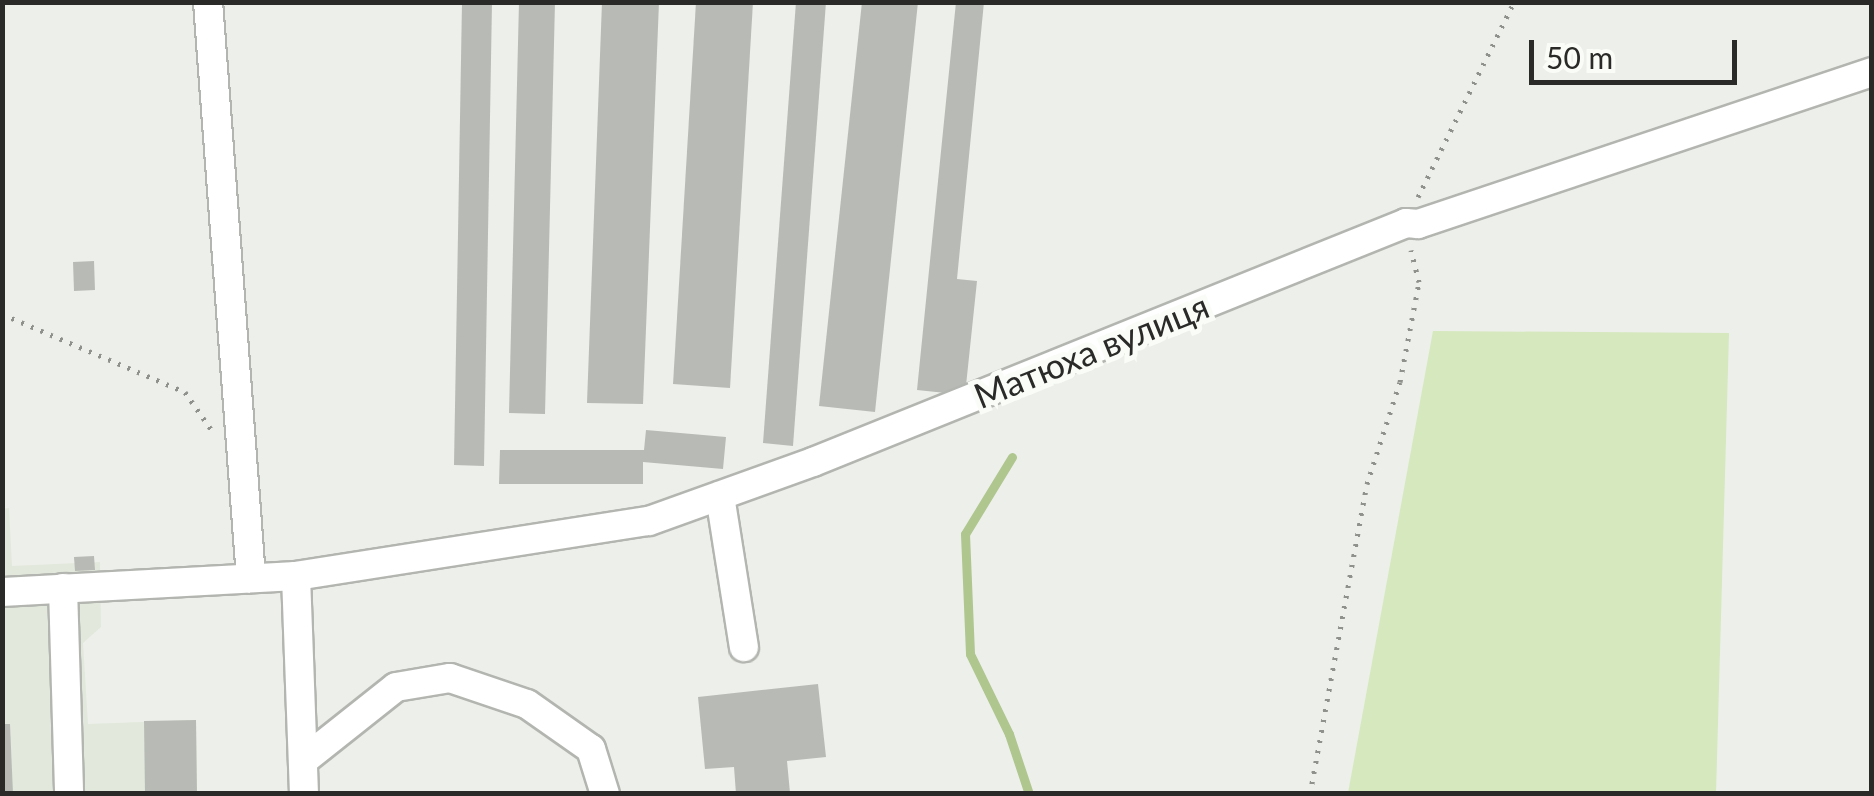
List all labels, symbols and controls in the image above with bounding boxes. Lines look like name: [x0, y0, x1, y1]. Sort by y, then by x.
scale bar: [1534, 20, 1742, 82]
text: 50 m: [1546, 39, 1613, 75]
street label: Матюха вулиця: [968, 284, 1214, 416]

